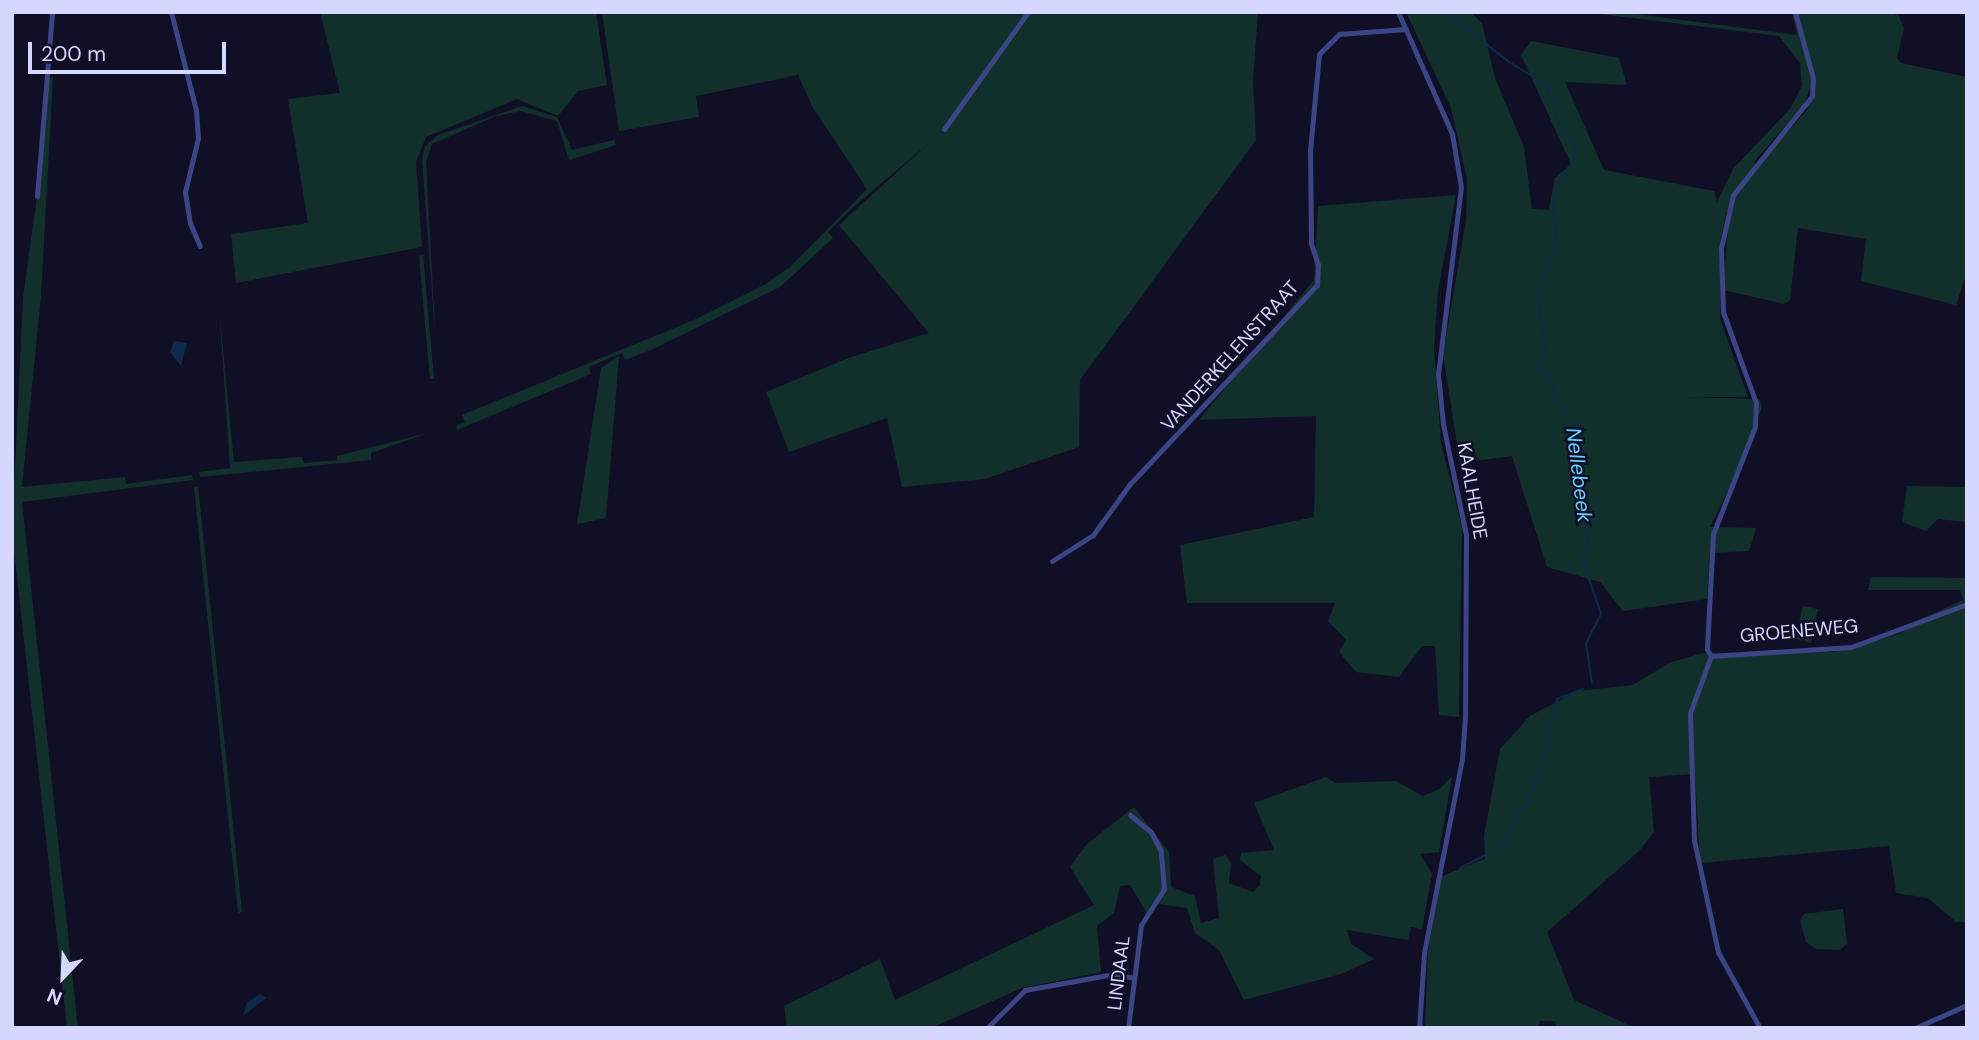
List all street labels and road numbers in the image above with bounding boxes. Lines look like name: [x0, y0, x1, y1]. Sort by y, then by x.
street label: VANDERKELENSTRAAT: [1156, 276, 1304, 436]
street label: KAALHEIDE: [1452, 441, 1492, 541]
street label: GROENEWEG: [1739, 614, 1859, 648]
street label: LINDAAL: [1103, 934, 1135, 1012]

